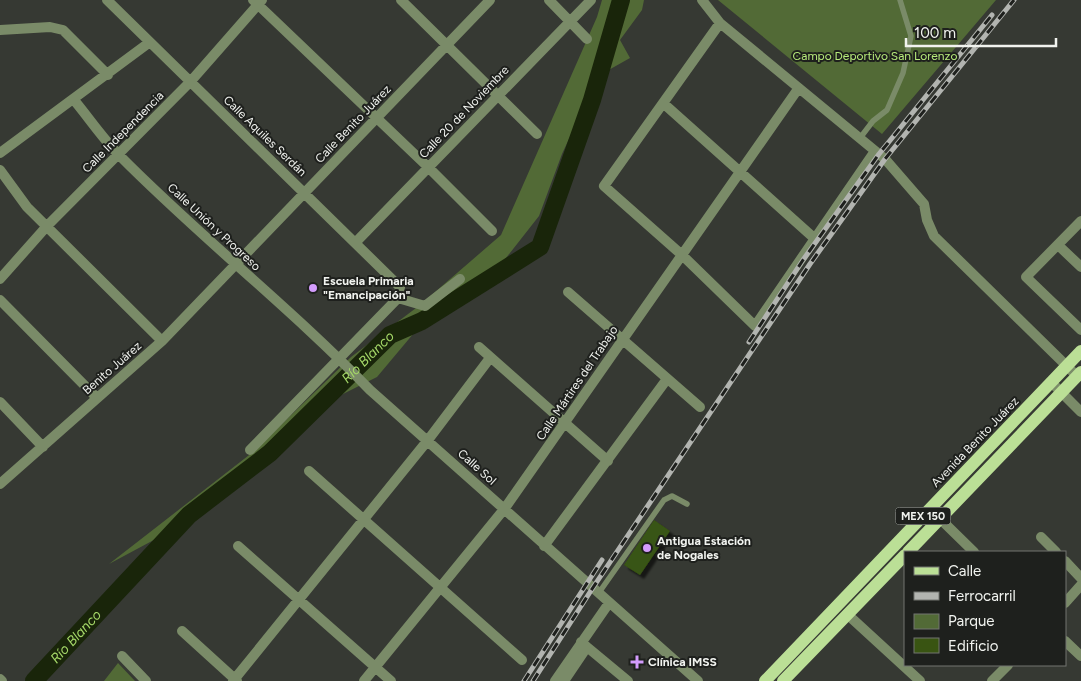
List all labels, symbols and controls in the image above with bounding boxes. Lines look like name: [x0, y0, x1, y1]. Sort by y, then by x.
scale bar: [906, 15, 1056, 47]
text: 100 m: [914, 24, 956, 42]
park label: Campo Deportivo San Lorenzo: [793, 49, 957, 63]
street label: Calle 20 de Noviembre: [416, 63, 512, 161]
street label: Calle Benito Juárez: [312, 82, 394, 166]
street label: Calle Independencia: [79, 88, 167, 176]
street label: Calle Aquiles Serdán: [221, 93, 309, 179]
street label: Calle Unión y Progreso: [165, 180, 263, 274]
place label: Escuela Primaria "Emancipación": [323, 274, 414, 302]
marker: Escuela Primaria "Emancipación": [307, 282, 319, 294]
street label: Calle Mártires del Trabajo: [533, 323, 621, 443]
water label: Río Blanco: [338, 327, 397, 387]
street label: Benito Juárez: [80, 339, 144, 397]
street label: Avenida Benito Juárez: [928, 394, 1022, 490]
street label: Calle Sol: [455, 446, 499, 488]
road number: MEX 150: [896, 508, 950, 524]
place label: Antigua Estación de Nogales: [657, 534, 751, 562]
marker: Antigua Estación de Nogales: [641, 542, 653, 554]
legend: [904, 551, 1066, 666]
text: Calle: [948, 562, 981, 580]
text: Ferrocarril: [948, 587, 1016, 605]
water label: Río Blanco: [47, 606, 105, 667]
text: Parque: [948, 612, 995, 630]
text: Edificio: [948, 637, 999, 655]
marker: Clínica IMSS: [630, 655, 644, 669]
place label: Clínica IMSS: [648, 655, 717, 669]

